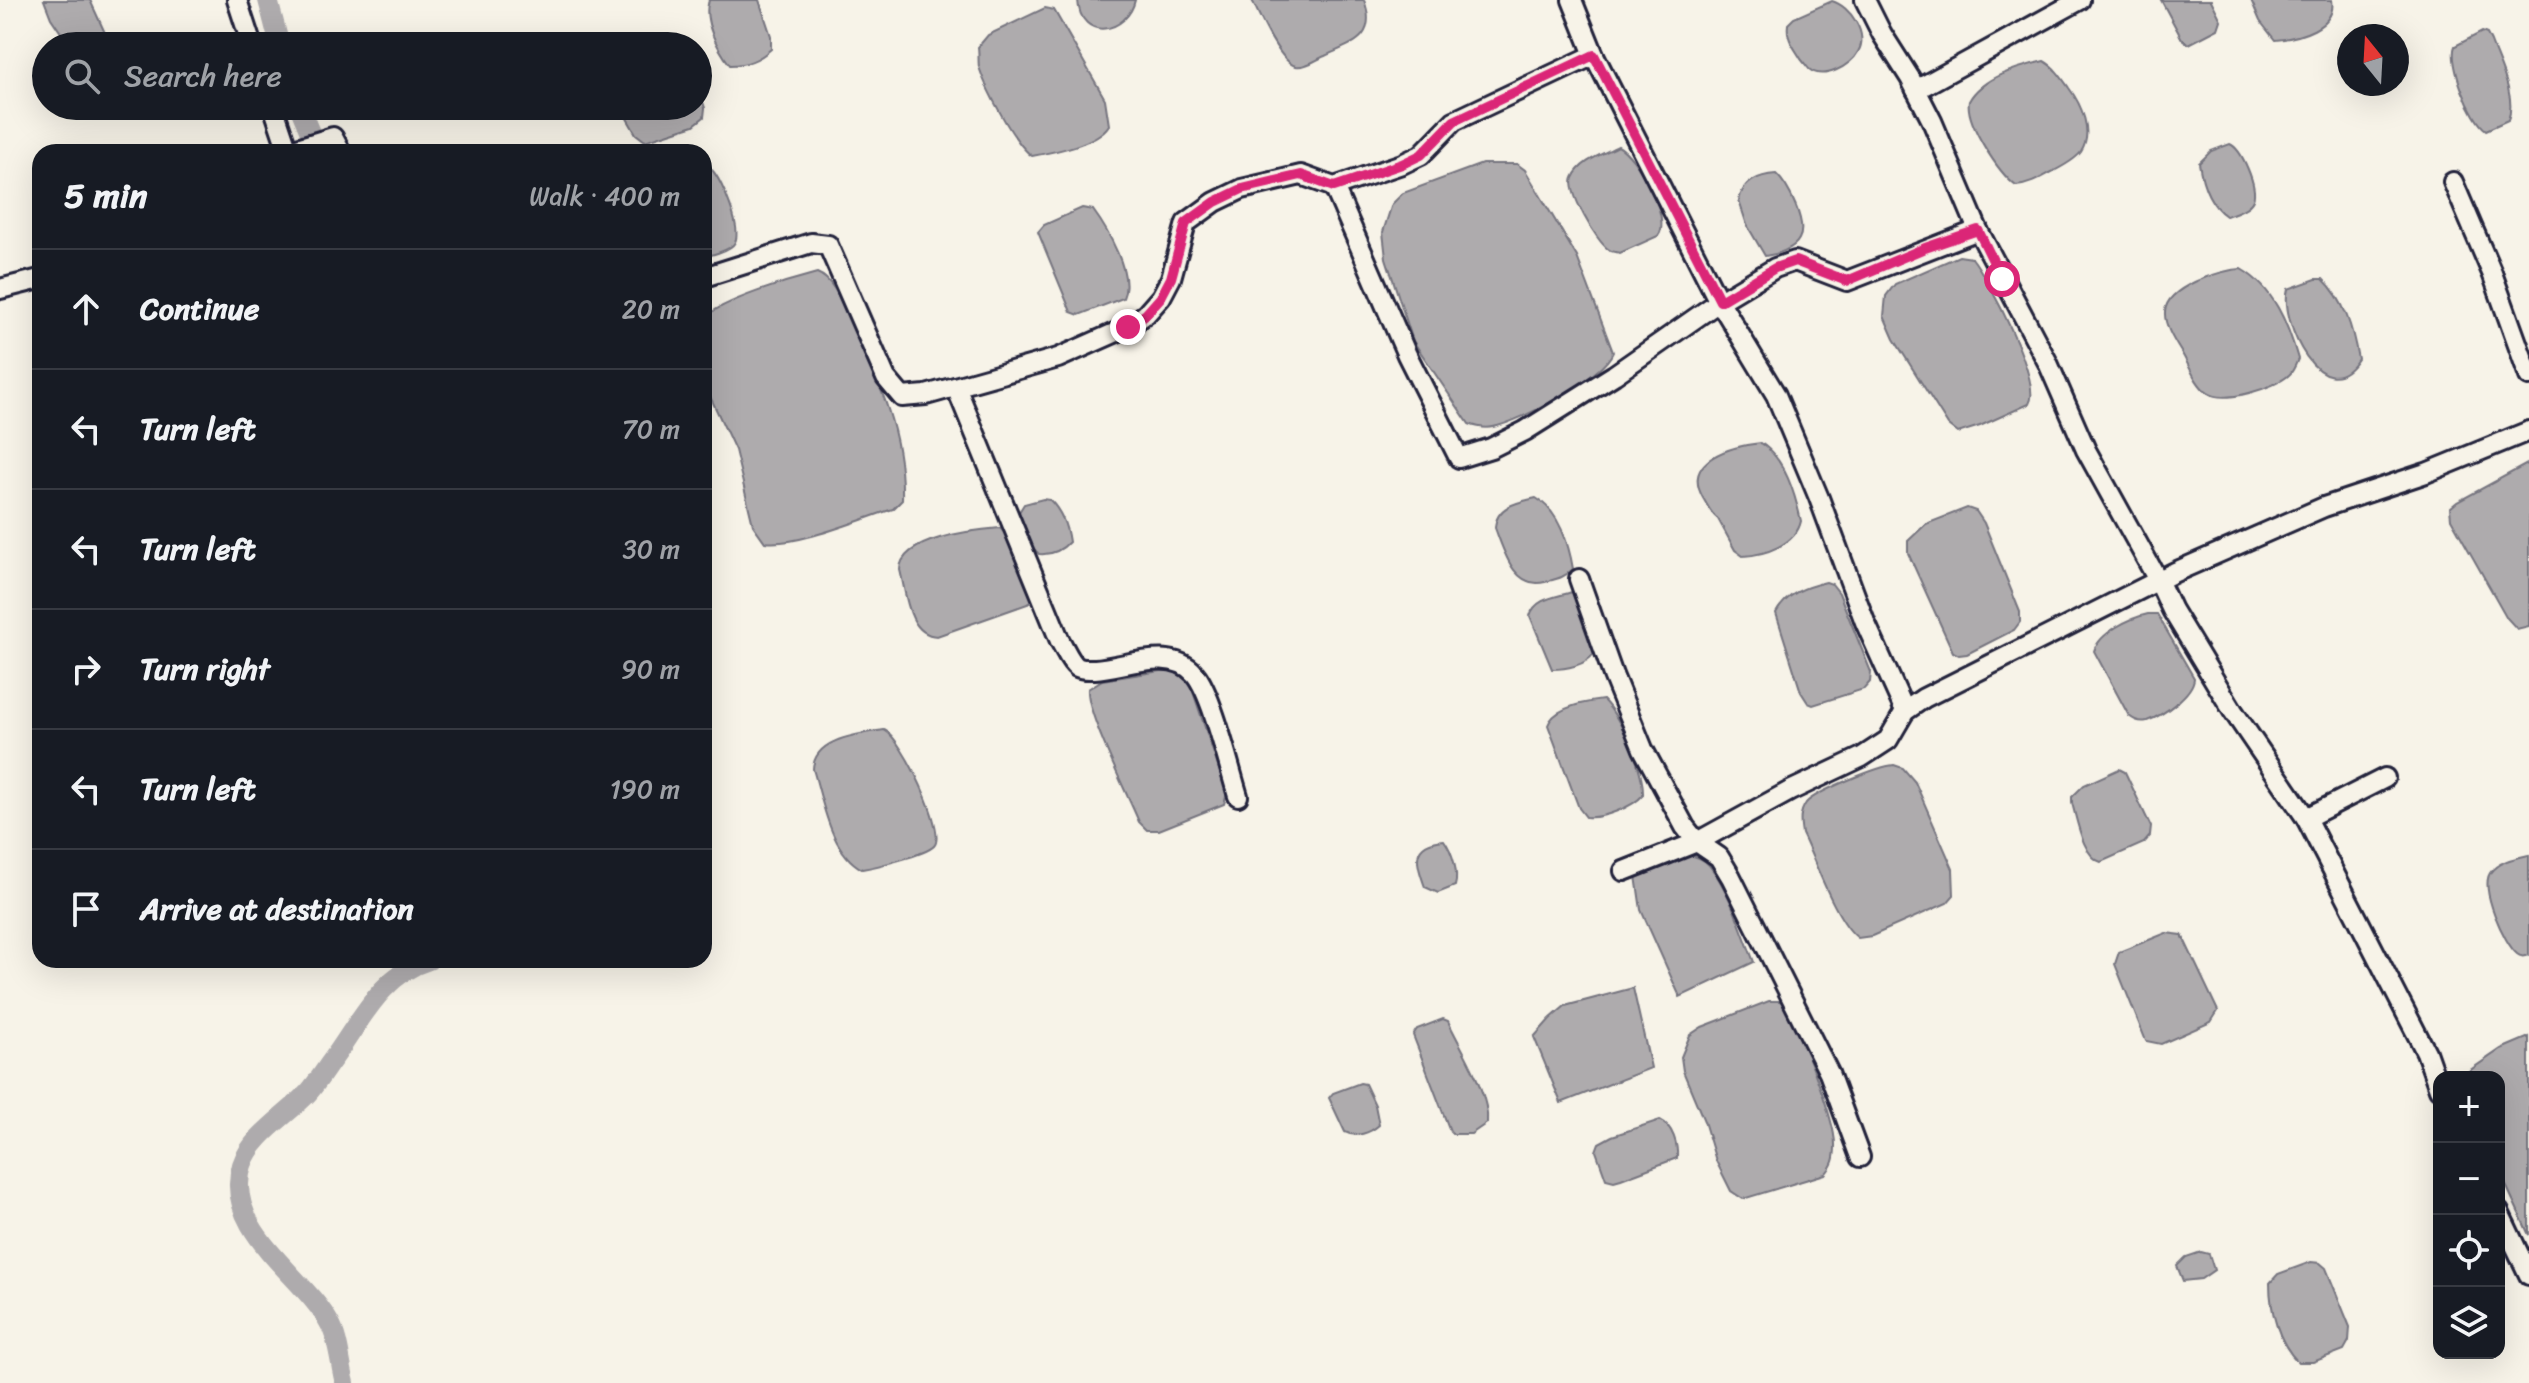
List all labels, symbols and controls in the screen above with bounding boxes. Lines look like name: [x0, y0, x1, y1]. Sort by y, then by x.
north arrow: [2337, 24, 2409, 96]
search box: [32, 32, 712, 120]
text: Search here: [124, 49, 282, 103]
icon: search: [60, 54, 104, 98]
text: 5 min: [64, 166, 147, 226]
text: Walk · 400 m: [529, 173, 680, 219]
route start: [1984, 261, 2020, 297]
text: Continue: [140, 282, 259, 336]
text: 20 m: [622, 286, 680, 332]
icon: ahead: [64, 287, 108, 331]
route end: [1110, 309, 1146, 345]
text: Turn left: [140, 402, 256, 456]
text: 70 m: [622, 406, 680, 452]
icon: left: [64, 407, 108, 451]
text: Turn left: [140, 522, 256, 576]
text: 30 m: [623, 526, 680, 572]
icon: left: [64, 527, 108, 571]
text: Turn right: [140, 642, 270, 696]
text: 90 m: [621, 646, 680, 692]
icon: right: [64, 647, 108, 691]
text: Turn left: [140, 762, 256, 816]
text: 190 m: [610, 766, 680, 812]
icon: left: [64, 767, 108, 811]
text: Arrive at destination: [140, 882, 414, 936]
icon: arrive: [64, 887, 108, 931]
map controls: [2433, 1071, 2505, 1359]
button: +: [2433, 1071, 2505, 1143]
button: −: [2433, 1143, 2505, 1215]
button: locate: [2433, 1215, 2505, 1287]
button: layers: [2433, 1287, 2505, 1359]

